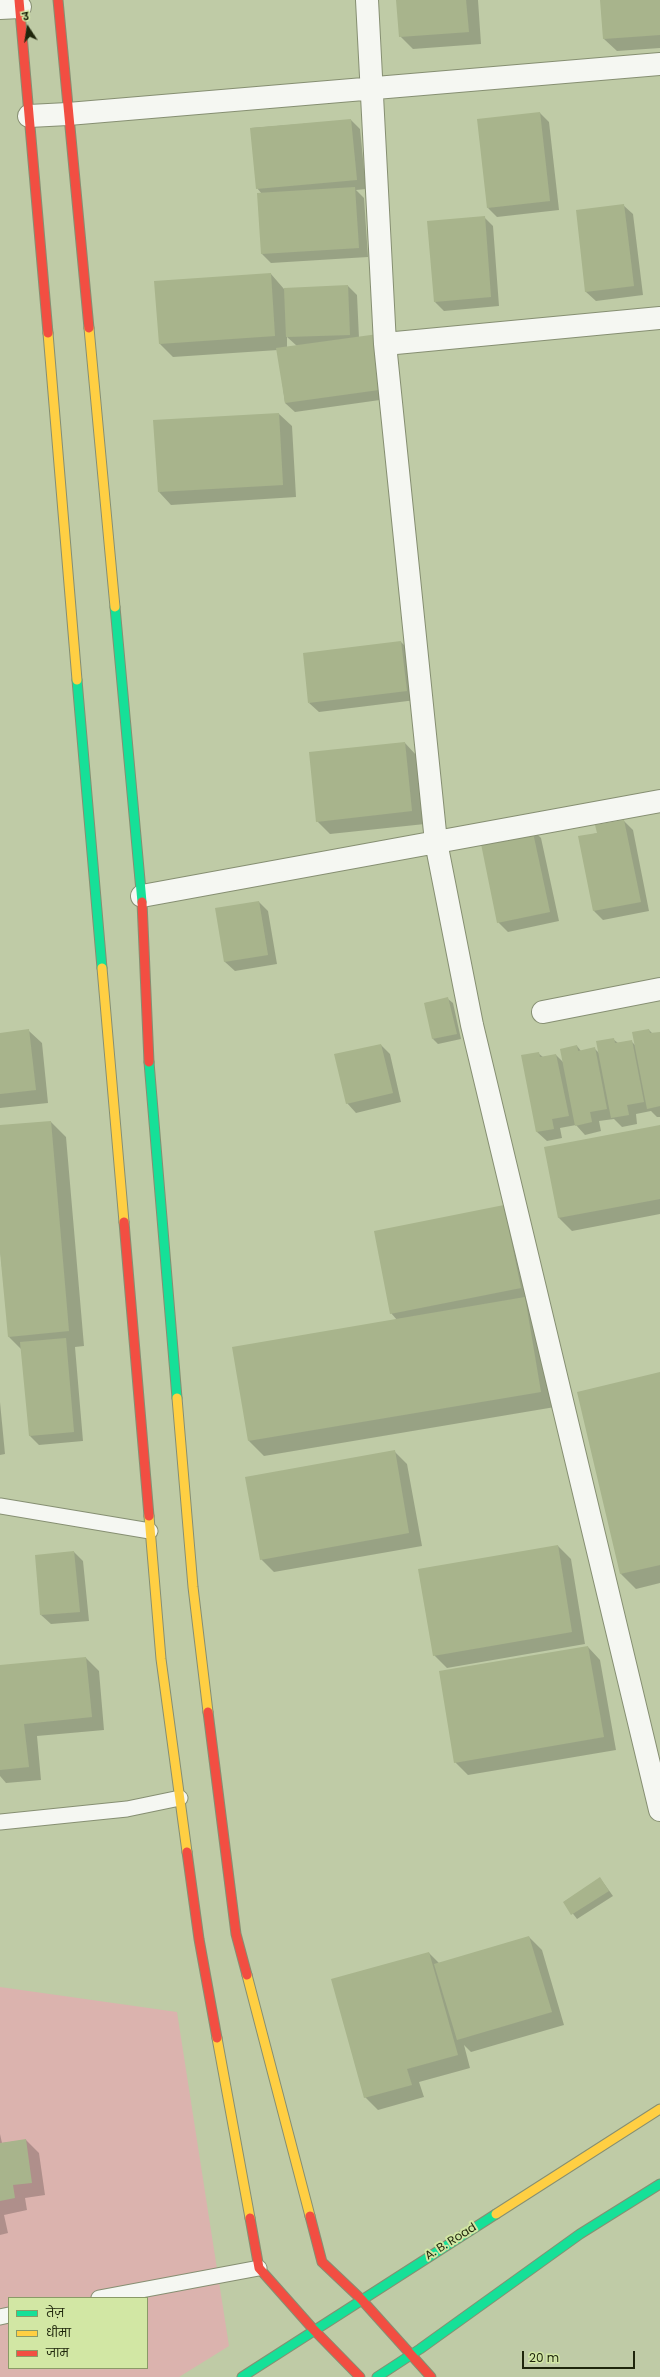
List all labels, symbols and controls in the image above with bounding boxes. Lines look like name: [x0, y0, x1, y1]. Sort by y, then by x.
north arrow: [8, 8, 48, 48]
text: उ: [21, 8, 30, 25]
street label: A. B. Road: [423, 2221, 479, 2263]
legend: [8, 2297, 148, 2369]
text: तेज़: [46, 2304, 64, 2321]
text: धीमा: [46, 2324, 71, 2341]
scale bar: [524, 2343, 637, 2369]
text: जाम: [46, 2344, 69, 2361]
text: 20 m: [529, 2349, 559, 2366]

